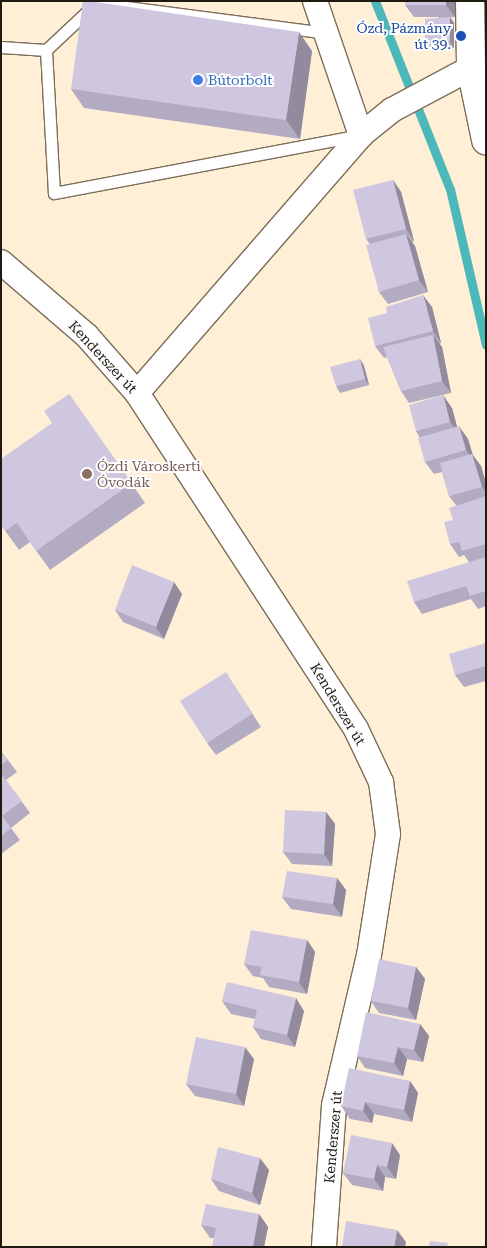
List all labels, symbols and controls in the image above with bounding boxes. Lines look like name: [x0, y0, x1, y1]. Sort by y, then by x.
place label: Ózd, Pázmány út 39.: [357, 20, 451, 52]
marker: Ózd, Pázmány út 39.: [455, 30, 467, 42]
place label: Bútorbolt: [208, 72, 273, 88]
marker: Bútorbolt: [192, 74, 204, 86]
street label: Kenderszer út: [65, 317, 141, 397]
place label: Ózdi Városkerti Óvodák: [97, 458, 201, 491]
marker: Ózdi Városkerti Óvodák: [81, 468, 93, 480]
street label: Kenderszer út: [307, 660, 369, 748]
street label: Kenderszer út: [321, 1090, 345, 1184]

